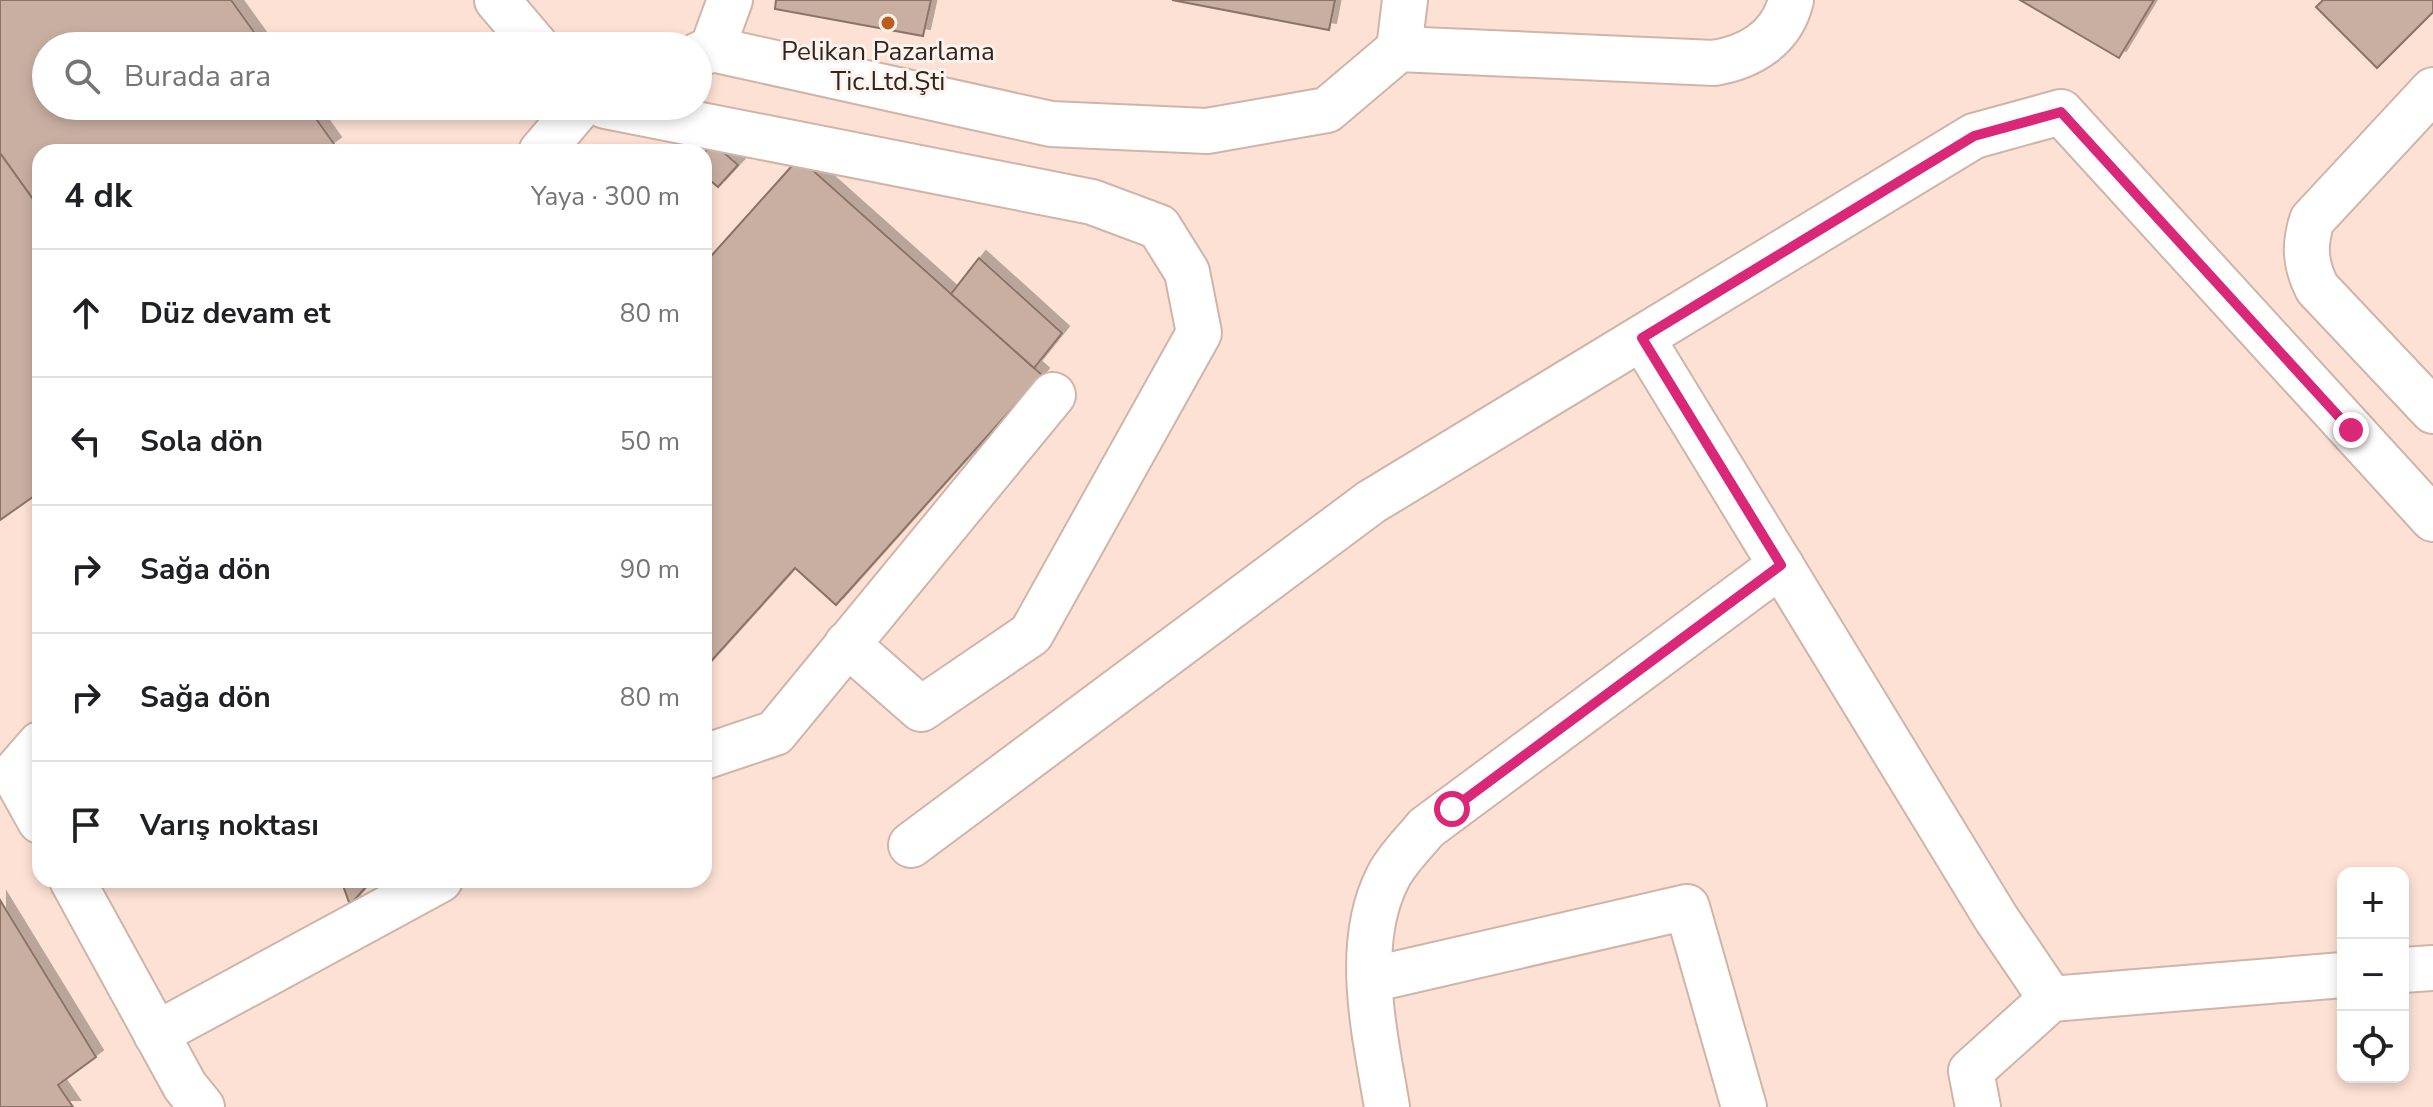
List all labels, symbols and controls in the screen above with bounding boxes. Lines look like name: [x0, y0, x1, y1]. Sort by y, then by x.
marker: Pelikan Pazarlama Tic.Ltd.Şti: [879, 14, 897, 32]
search box: [32, 32, 712, 120]
place label: Pelikan Pazarlama Tic.Ltd.Şti: [781, 34, 995, 99]
icon: search: [60, 54, 104, 98]
text: Burada ara: [124, 56, 271, 97]
text: 4 dk: [64, 173, 132, 219]
text: Yaya · 300 m: [531, 179, 680, 214]
icon: ahead: [64, 291, 108, 335]
text: Düz devam et: [140, 293, 331, 334]
text: 80 m: [620, 296, 680, 331]
route end: [2333, 412, 2369, 448]
icon: left: [64, 419, 108, 463]
text: Sola dön: [140, 421, 263, 462]
text: 50 m: [620, 424, 680, 459]
icon: right: [64, 547, 108, 591]
text: Sağa dön: [140, 549, 271, 590]
text: 90 m: [620, 552, 680, 587]
icon: right: [64, 675, 108, 719]
text: Sağa dön: [140, 677, 271, 718]
text: 80 m: [620, 680, 680, 715]
route start: [1434, 791, 1470, 827]
icon: arrive: [64, 803, 108, 847]
text: Varış noktası: [140, 805, 319, 846]
map controls: [2337, 867, 2409, 1083]
button: +: [2337, 867, 2409, 939]
button: −: [2337, 939, 2409, 1011]
button: locate: [2337, 1011, 2409, 1083]

